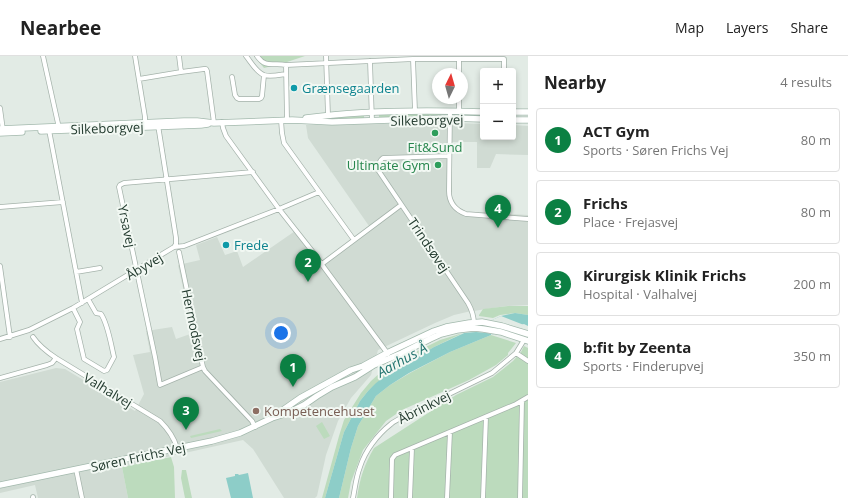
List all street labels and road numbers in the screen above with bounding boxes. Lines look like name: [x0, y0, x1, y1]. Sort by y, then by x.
street label: Silkeborgvej: [390, 110, 464, 130]
street label: Silkeborgvej: [70, 118, 144, 138]
street label: Yrsavej: [114, 203, 140, 249]
street label: Trindsøvej: [404, 214, 454, 276]
street label: Åbyvej: [122, 248, 166, 284]
street label: Hermodsvej: [178, 287, 210, 363]
street label: Valhalvej: [80, 368, 136, 412]
street label: Åbrinkvej: [395, 386, 453, 428]
street label: Søren Frichs Vej: [89, 438, 187, 476]

